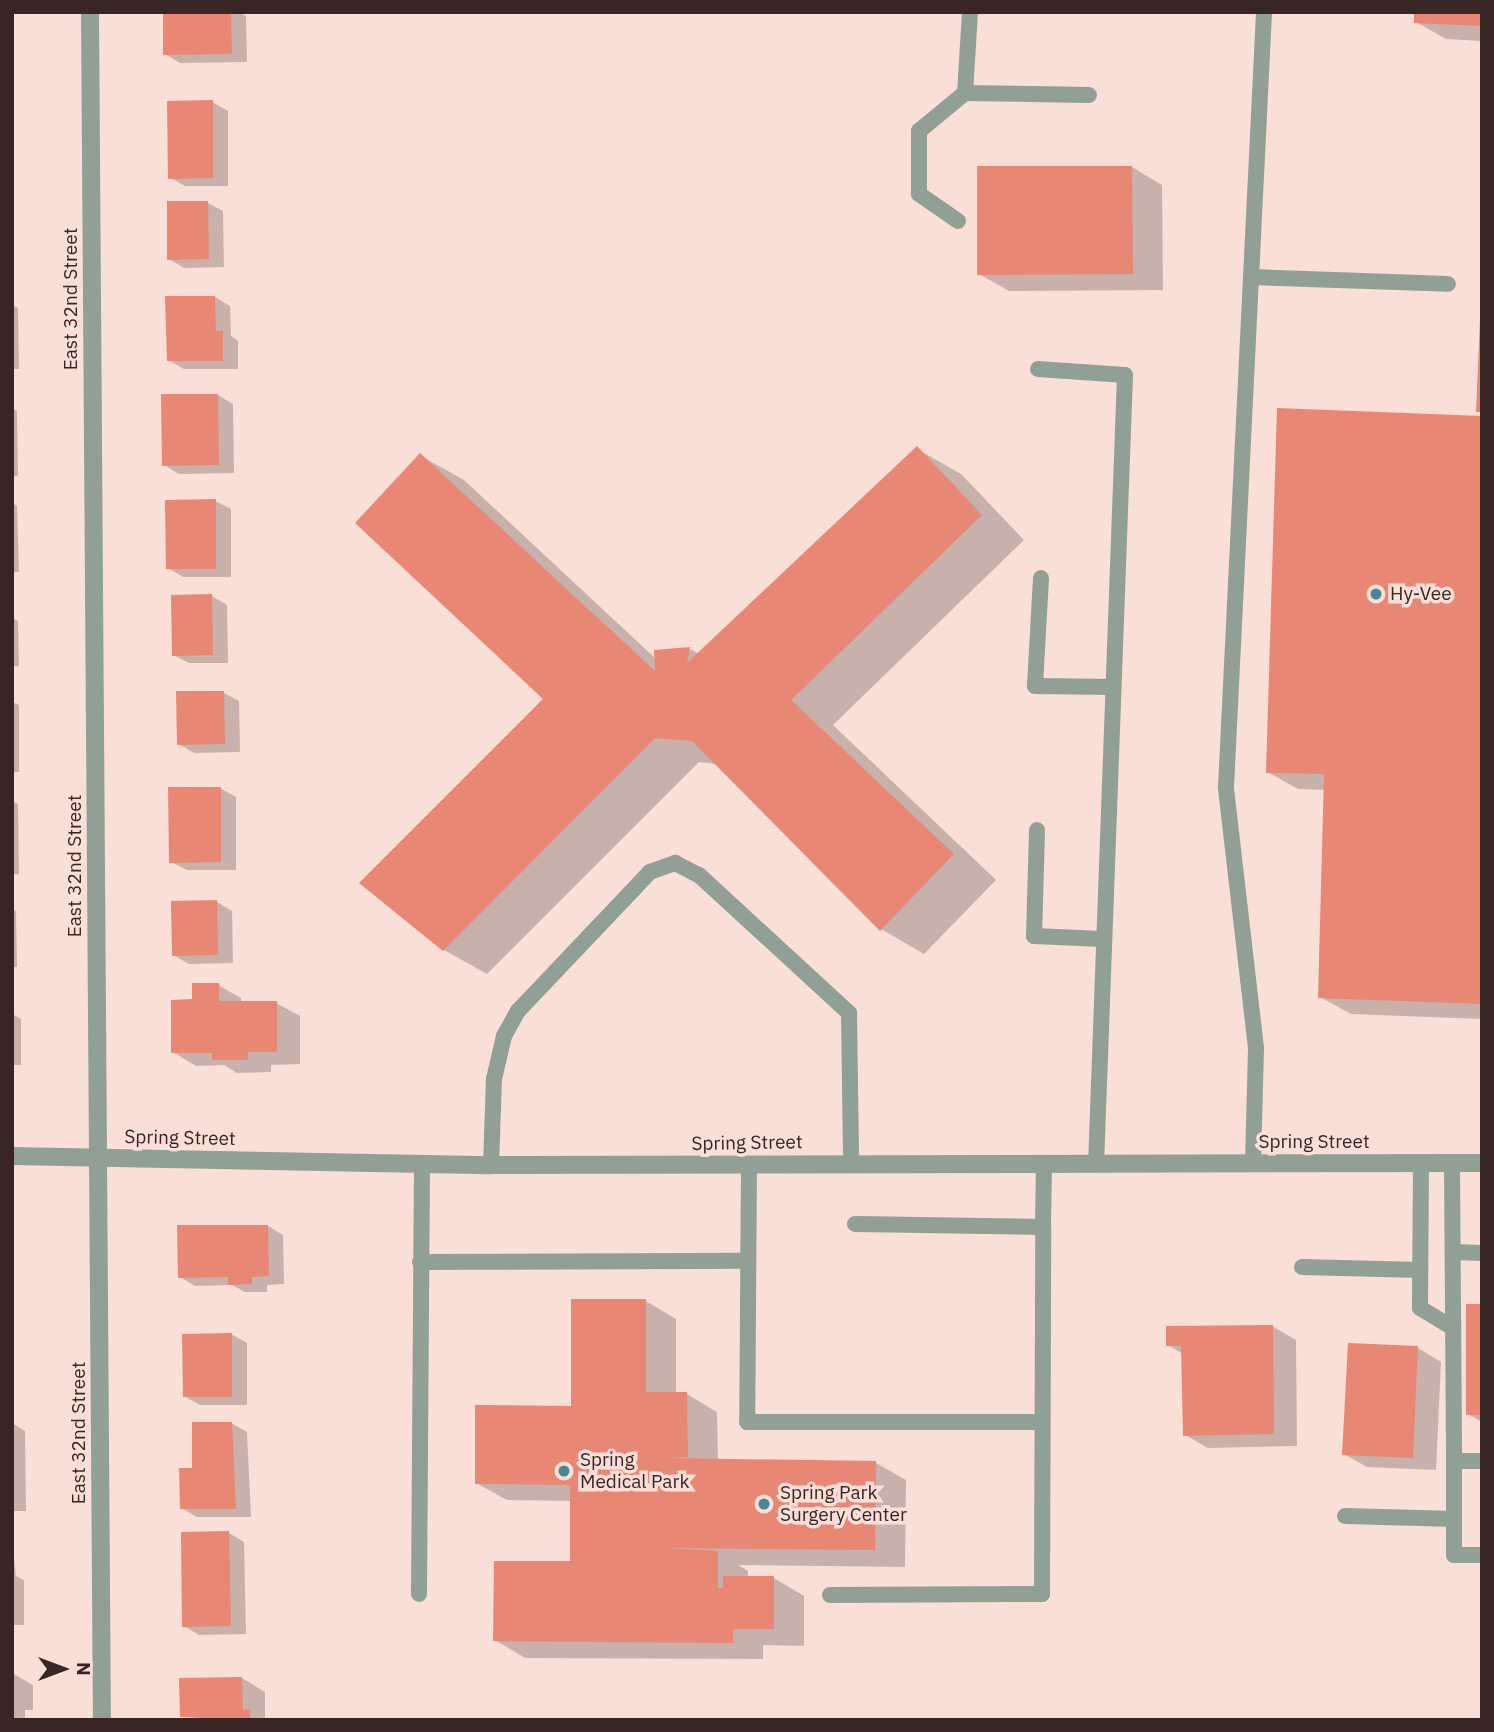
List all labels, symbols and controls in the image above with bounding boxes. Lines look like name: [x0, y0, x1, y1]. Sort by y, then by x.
street label: East 32nd Street: [60, 228, 82, 370]
place label: Hy-Vee: [1390, 583, 1452, 605]
marker: Hy-Vee: [1368, 586, 1384, 602]
street label: East 32nd Street: [64, 795, 86, 937]
street label: Spring Street: [124, 1126, 236, 1150]
street label: Spring Street: [691, 1131, 803, 1155]
street label: Spring Street: [1258, 1131, 1370, 1153]
street label: East 32nd Street: [68, 1362, 90, 1504]
place label: Spring Medical Park: [580, 1449, 689, 1493]
marker: Spring Medical Park: [554, 1461, 574, 1481]
place label: Spring Park Surgery Center: [780, 1482, 907, 1526]
marker: Spring Park Surgery Center: [754, 1494, 774, 1514]
north arrow: [28, 1634, 98, 1704]
text: N: [72, 1662, 96, 1676]

